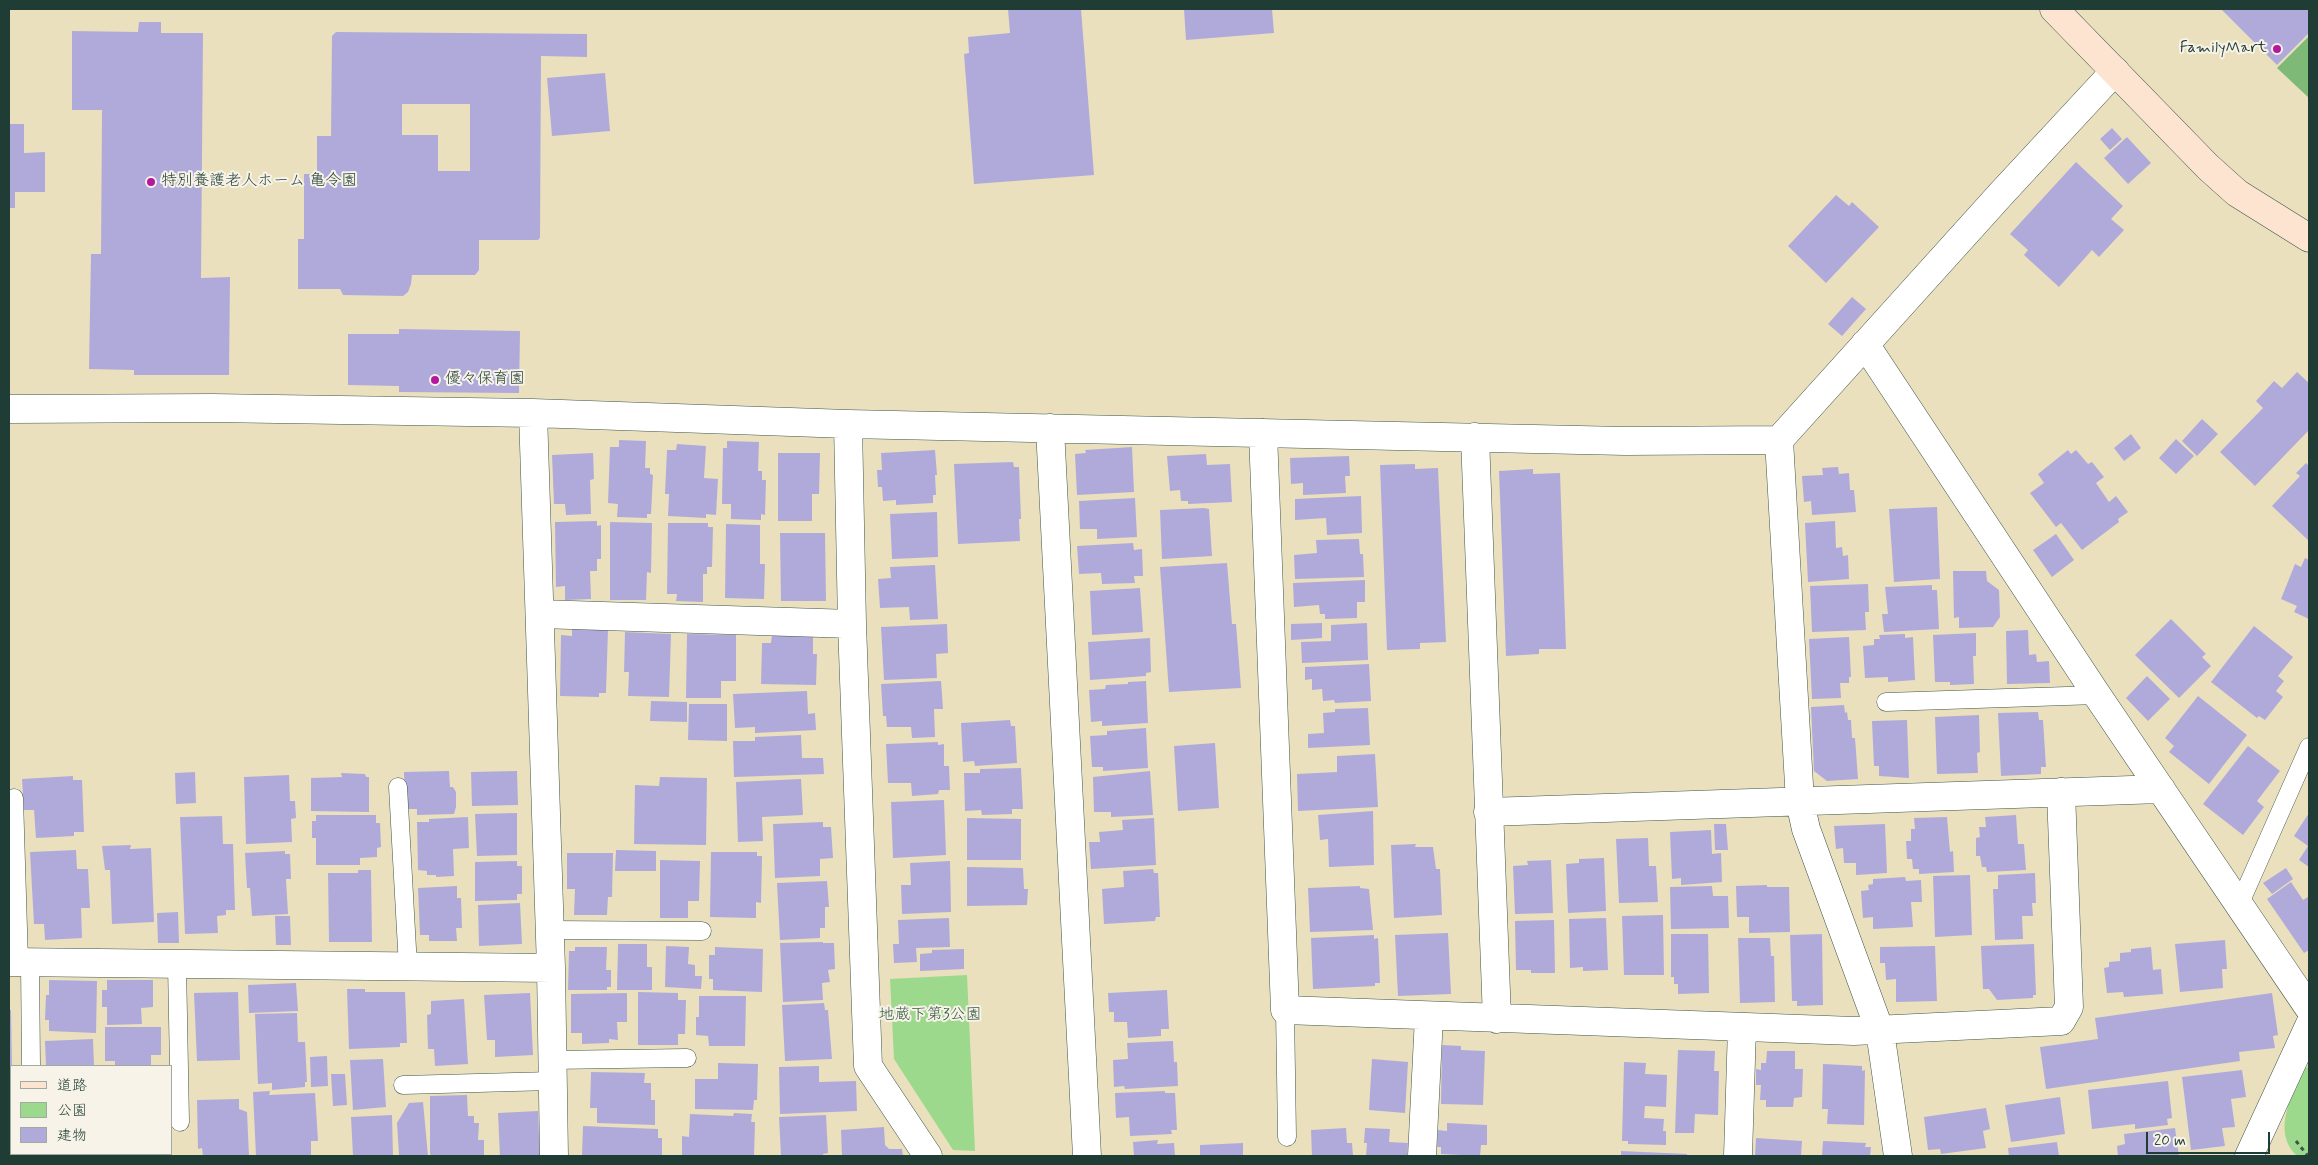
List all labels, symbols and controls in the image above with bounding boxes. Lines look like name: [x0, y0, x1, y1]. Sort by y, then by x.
place label: FamilyMart: [2180, 39, 2267, 59]
marker: FamilyMart: [2271, 43, 2283, 55]
place label: 特別養護老人ホーム 亀令園: [161, 172, 357, 192]
marker: 特別養護老人ホーム 亀令園: [145, 176, 157, 188]
place label: 優々保育園: [445, 370, 525, 390]
marker: 優々保育園: [429, 374, 441, 386]
park label: 地蔵下第3公園: [878, 1006, 982, 1026]
legend: [10, 1065, 172, 1155]
text: 道路: [57, 1076, 87, 1096]
text: 公園: [57, 1101, 87, 1121]
scale bar: [2148, 1122, 2272, 1154]
text: 建物: [57, 1126, 87, 1146]
text: 20 m: [2154, 1131, 2186, 1151]

